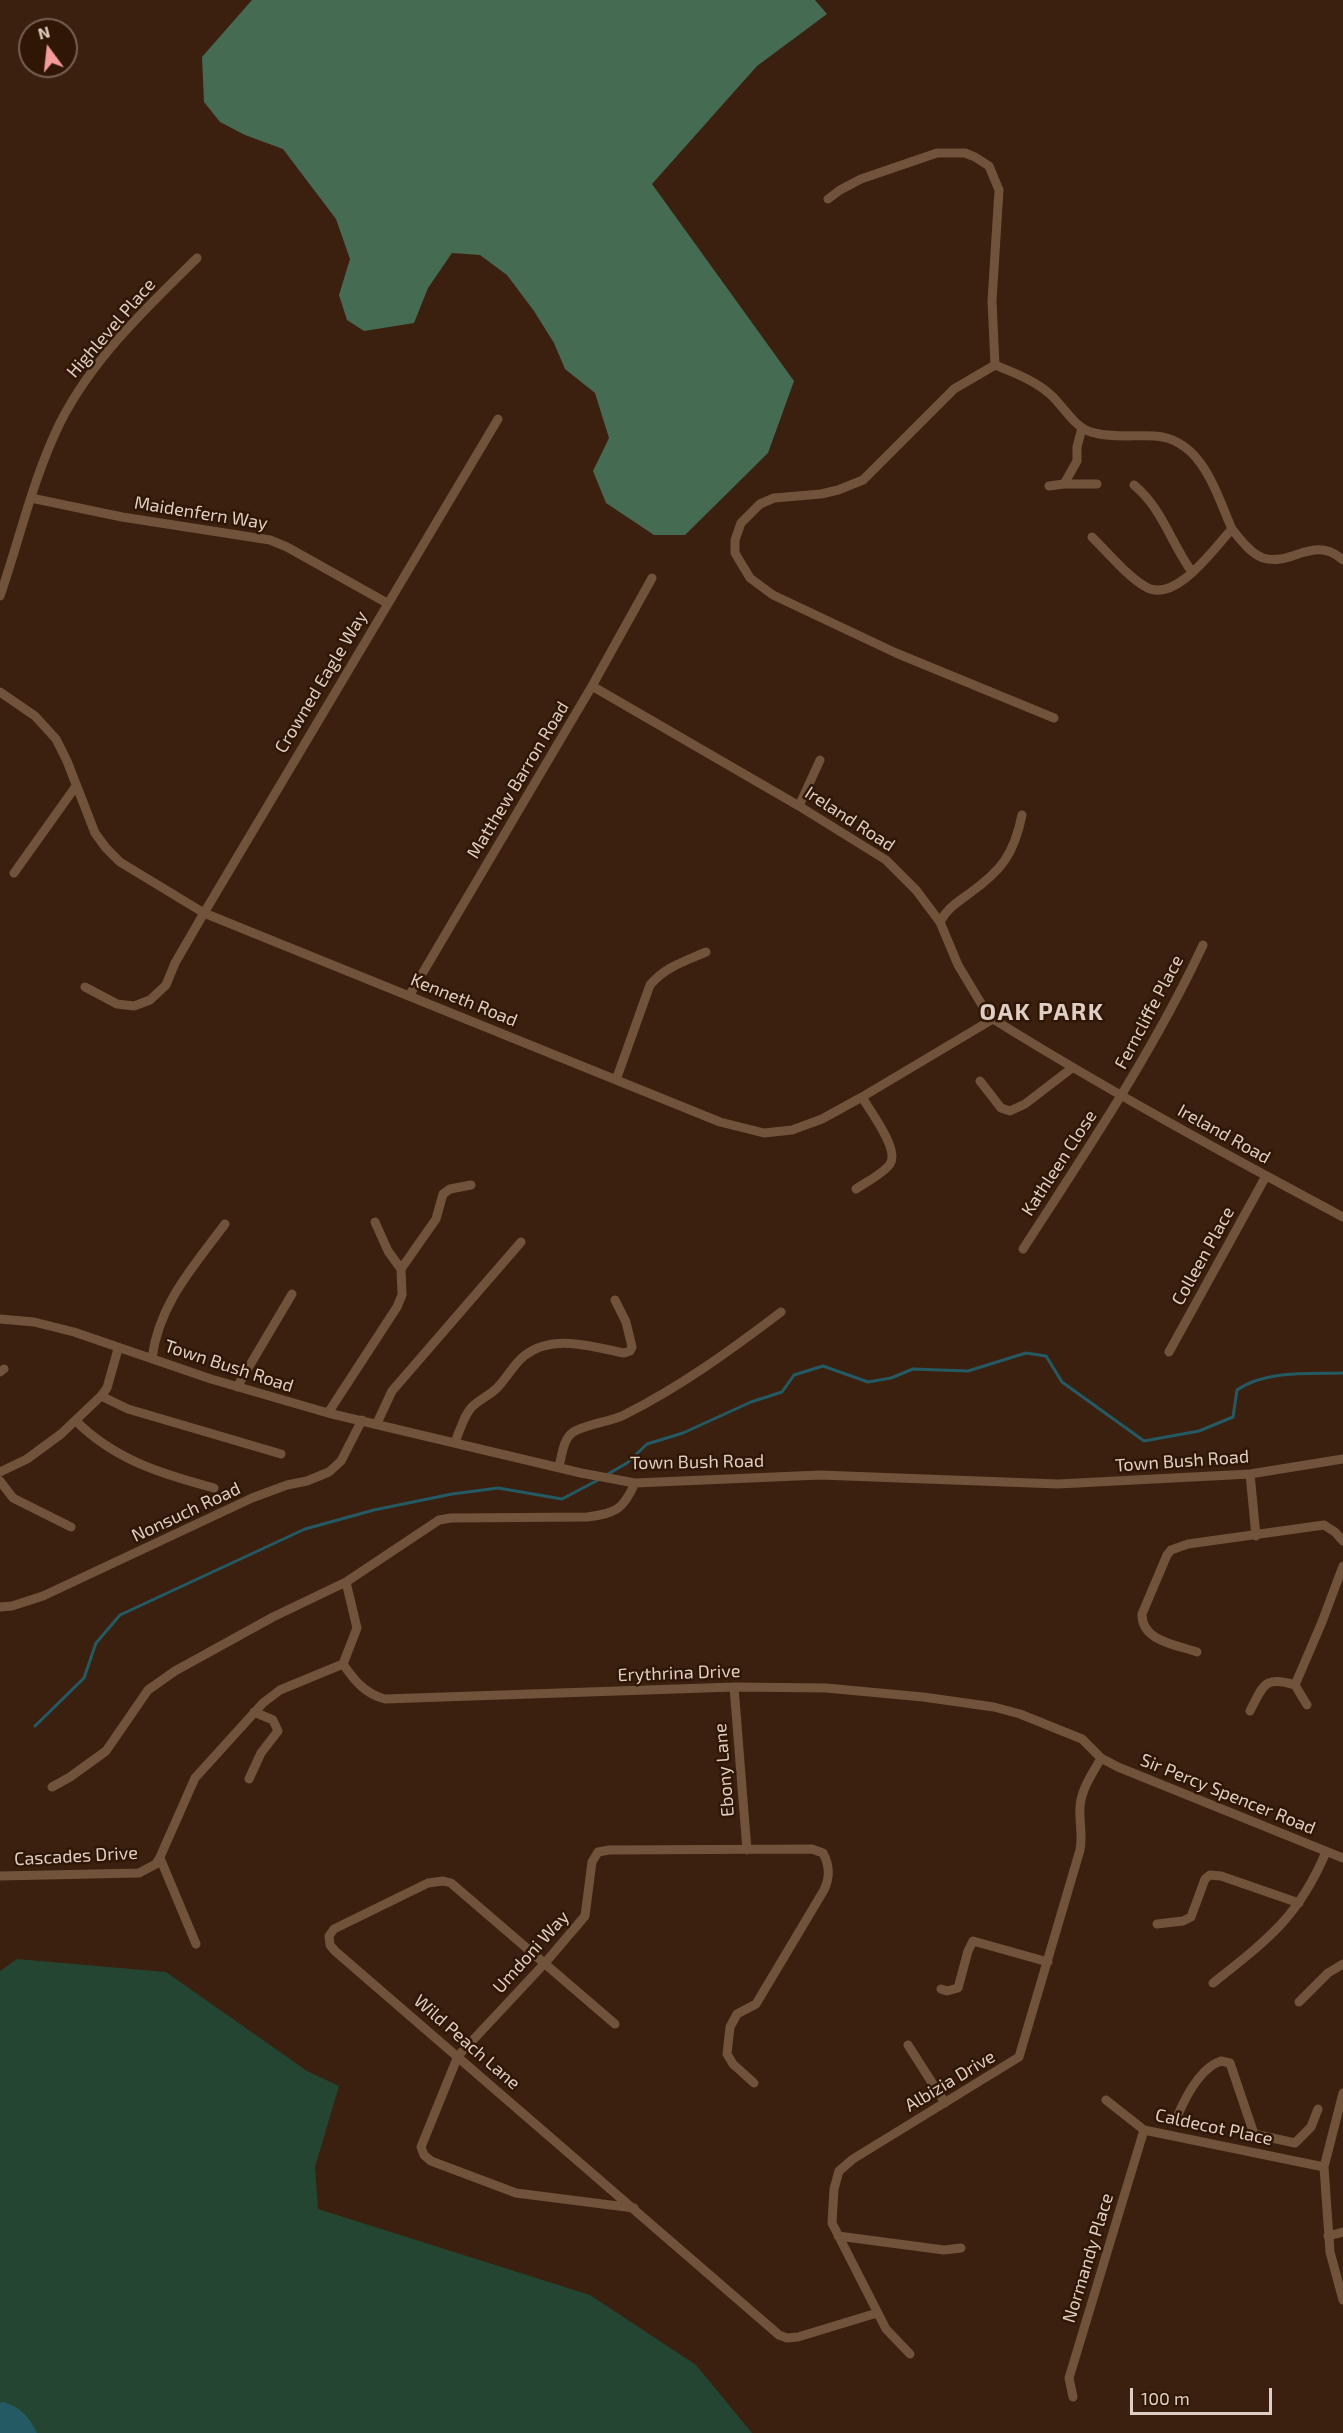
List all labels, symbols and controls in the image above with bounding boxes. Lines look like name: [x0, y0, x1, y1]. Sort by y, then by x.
north arrow: [18, 18, 78, 78]
text: N: [36, 21, 52, 43]
street label: Highlevel Place: [62, 274, 160, 382]
street label: Maidenfern Way: [133, 492, 269, 534]
street label: Crowned Eagle Way: [270, 607, 372, 757]
street label: Matthew Barron Road: [462, 697, 574, 863]
street label: Ireland Road: [801, 782, 899, 856]
street label: Ferncliffe Place: [1110, 951, 1188, 1073]
street label: Kenneth Road: [407, 969, 521, 1031]
district label: OAK PARK: [980, 998, 1104, 1026]
street label: Ireland Road: [1174, 1100, 1274, 1168]
street label: Kathleen Close: [1017, 1106, 1101, 1220]
street label: Colleen Place: [1167, 1203, 1239, 1309]
street label: Town Bush Road: [162, 1335, 296, 1397]
street label: Town Bush Road: [1114, 1446, 1250, 1476]
street label: Town Bush Road: [630, 1450, 764, 1474]
street label: Nonsuch Road: [128, 1477, 244, 1547]
street label: Erythrina Drive: [617, 1660, 741, 1686]
street label: Ebony Lane: [709, 1722, 739, 1818]
street label: Sir Percy Spencer Road: [1137, 1749, 1319, 1839]
street label: Cascades Drive: [14, 1842, 138, 1870]
street label: Umdoni Way: [488, 1906, 574, 1998]
street label: Wild Peach Lane: [409, 1990, 525, 2094]
street label: Albizia Drive: [901, 2046, 999, 2116]
street label: Caldecot Place: [1153, 2104, 1275, 2150]
street label: Normandy Place: [1058, 2191, 1118, 2325]
scale bar: [1133, 2376, 1276, 2414]
text: 100 m: [1141, 2387, 1190, 2409]

